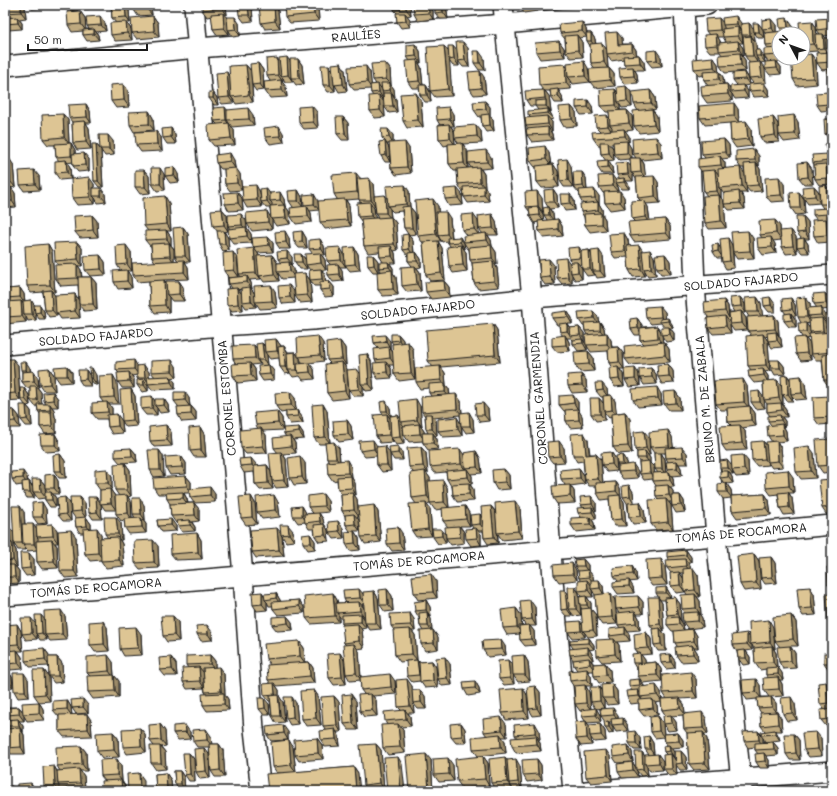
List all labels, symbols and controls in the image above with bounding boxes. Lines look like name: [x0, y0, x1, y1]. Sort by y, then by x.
street label: RAULÍES: [331, 25, 381, 45]
scale bar: [28, 26, 147, 52]
north arrow: [771, 26, 811, 66]
text: 50 m: [34, 31, 62, 47]
text: N: [775, 31, 791, 47]
street label: SOLDADO FAJARDO: [683, 268, 799, 294]
street label: SOLDADO FAJARDO: [360, 295, 476, 323]
street label: SOLDADO FAJARDO: [38, 323, 154, 349]
street label: CORONEL GARMENDIA: [525, 331, 551, 465]
street label: BRUNO M. DE ZABALA: [690, 335, 718, 464]
street label: CORONEL ESTOMBA: [213, 339, 239, 457]
street label: TOMÁS DE ROCAMORA: [674, 518, 807, 546]
street label: TOMÁS DE ROCAMORA: [352, 546, 485, 574]
street label: TOMÁS DE ROCAMORA: [29, 573, 162, 601]

